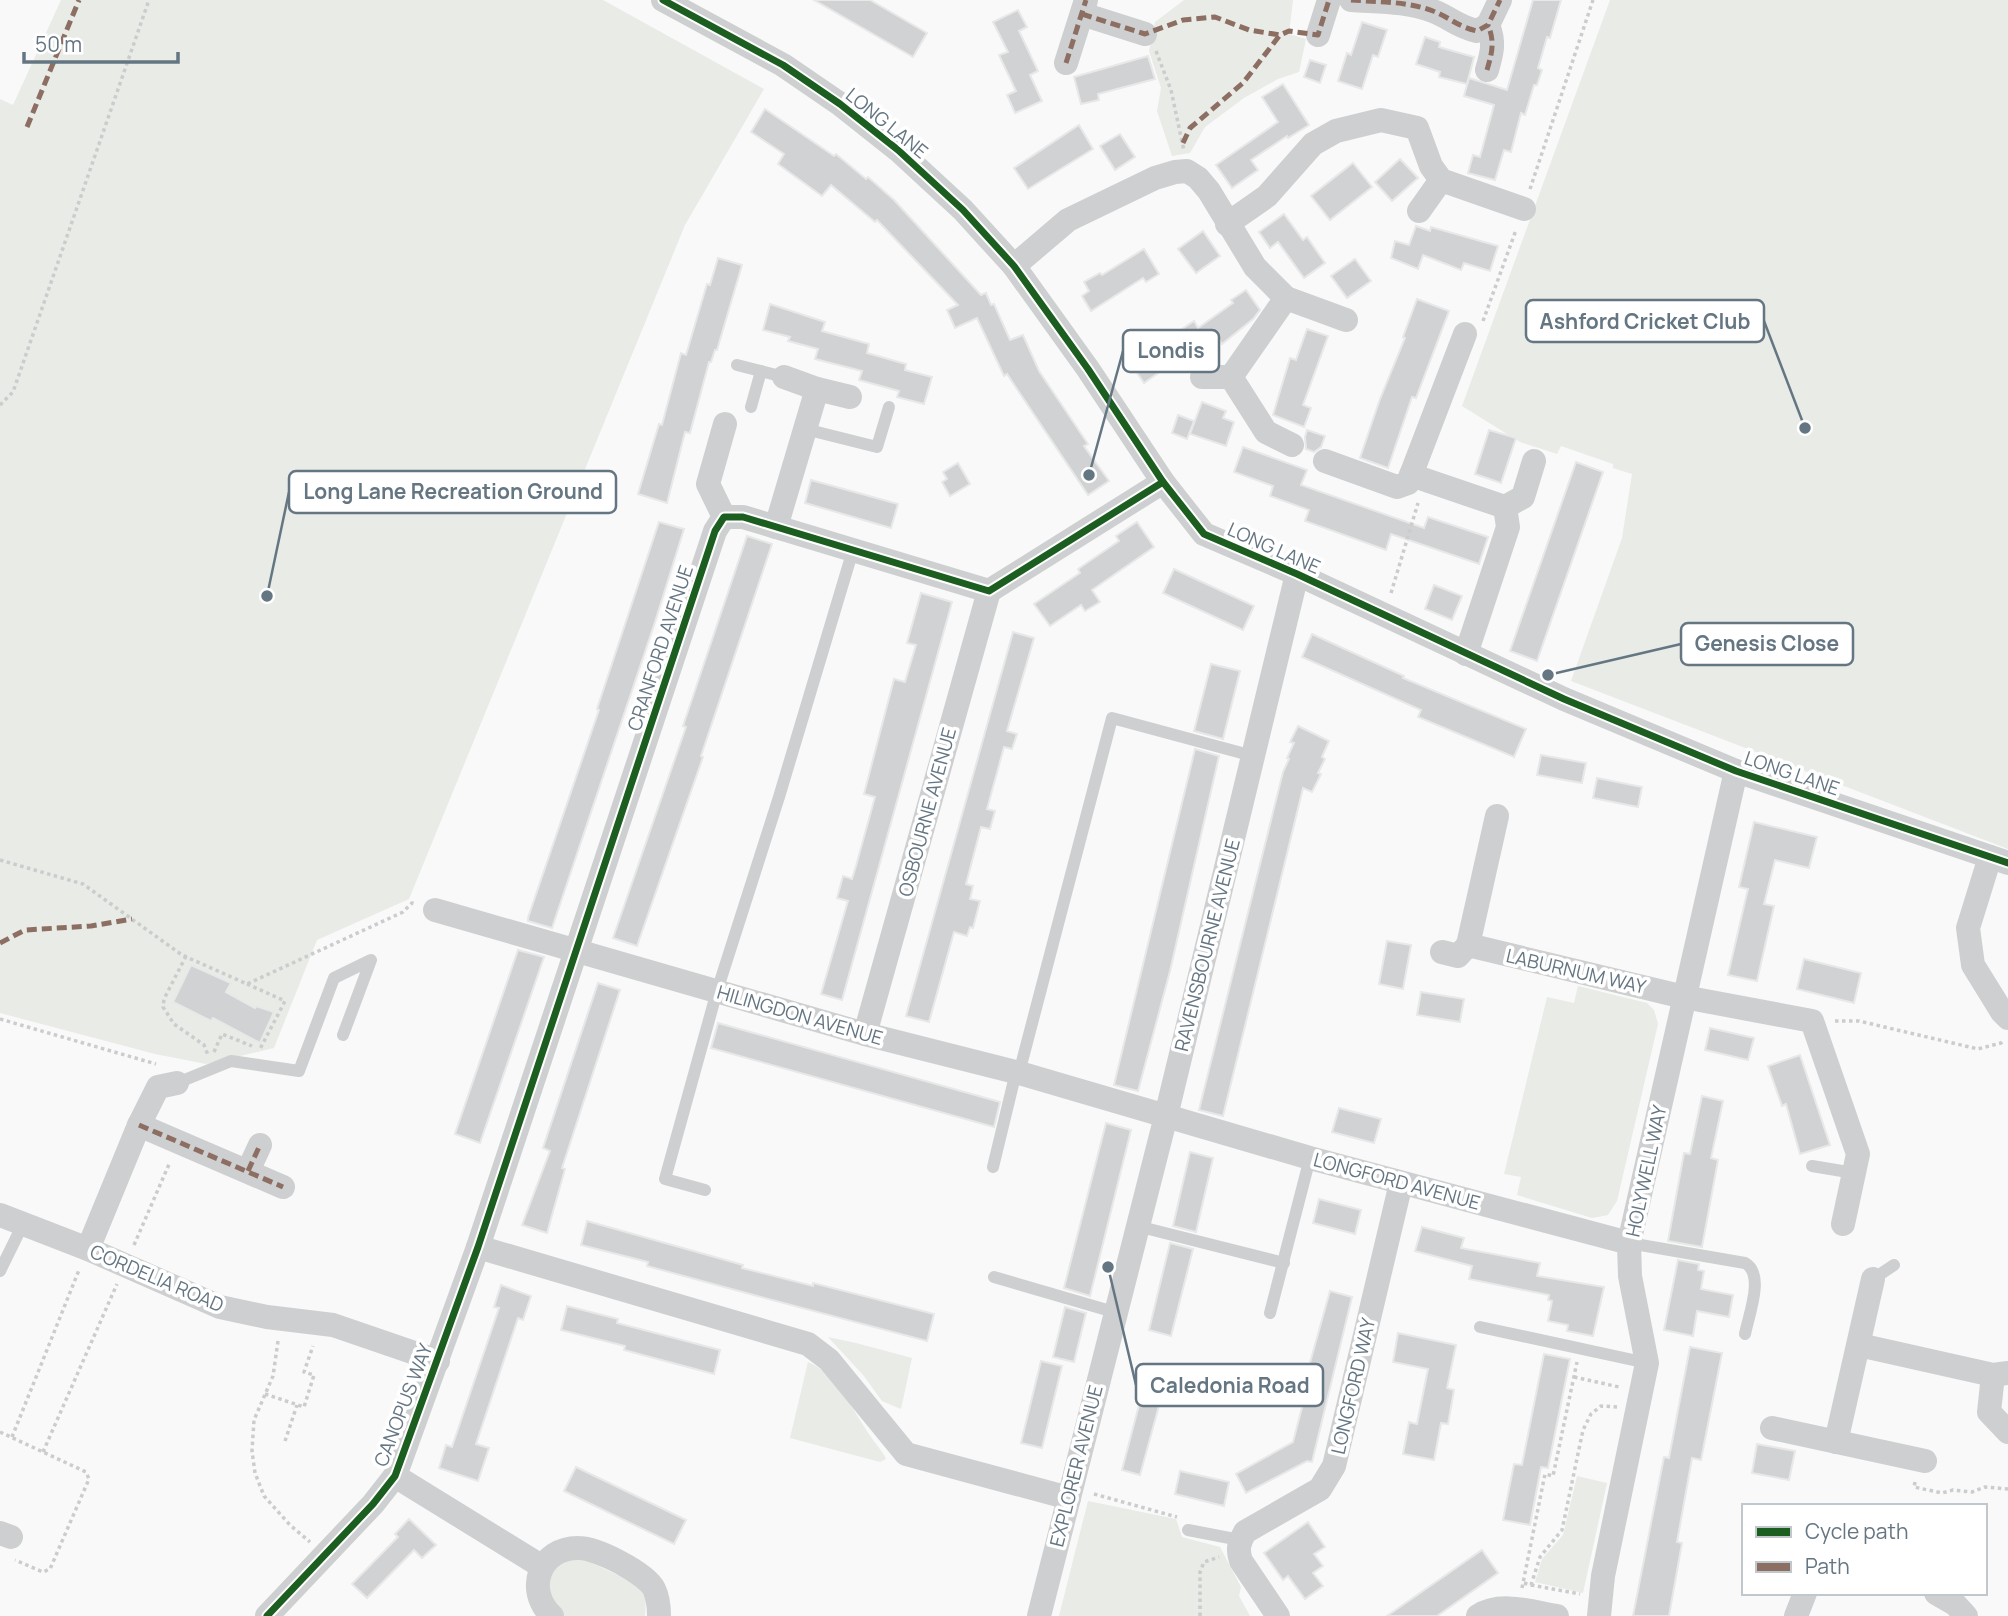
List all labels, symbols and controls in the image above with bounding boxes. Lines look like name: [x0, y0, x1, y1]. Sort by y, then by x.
scale bar: [24, 21, 178, 65]
text: 50 m: [35, 30, 82, 58]
street label: LONG LANE: [840, 82, 934, 164]
callout: Ashford Cricket Club: [1526, 300, 1764, 342]
text: Ashford Cricket Club: [1540, 307, 1750, 335]
callout: Londis: [1123, 330, 1219, 372]
text: Londis: [1137, 336, 1205, 364]
callout: Long Lane Recreation Ground: [289, 471, 616, 513]
text: Long Lane Recreation Ground: [303, 477, 603, 505]
street label: LONG LANE: [1224, 516, 1324, 580]
street label: CRANFORD AVENUE: [621, 562, 699, 734]
callout: Genesis Close: [1681, 623, 1853, 665]
text: Genesis Close: [1695, 629, 1839, 657]
street label: OSBOURNE AVENUE: [892, 725, 962, 899]
street label: LONG LANE: [1741, 745, 1843, 801]
street label: RAVENSBOURNE AVENUE: [1168, 836, 1246, 1054]
street label: LABURNUM WAY: [1504, 942, 1649, 1000]
street label: HILINGDON AVENUE: [714, 979, 886, 1051]
street label: HOLYWELL WAY: [1619, 1102, 1673, 1239]
street label: LONGFORD AVENUE: [1311, 1146, 1483, 1216]
street label: CORDELIA ROAD: [86, 1238, 228, 1318]
street label: LONGFORD WAY: [1325, 1315, 1381, 1457]
street label: CANOPUS WAY: [368, 1339, 439, 1470]
callout: Caledonia Road: [1136, 1364, 1323, 1406]
text: Caledonia Road: [1150, 1371, 1310, 1399]
street label: EXPLORER AVENUE: [1043, 1382, 1109, 1550]
legend: [1742, 1504, 1987, 1595]
text: Cycle path: [1805, 1517, 1908, 1545]
text: Path: [1805, 1552, 1850, 1580]

